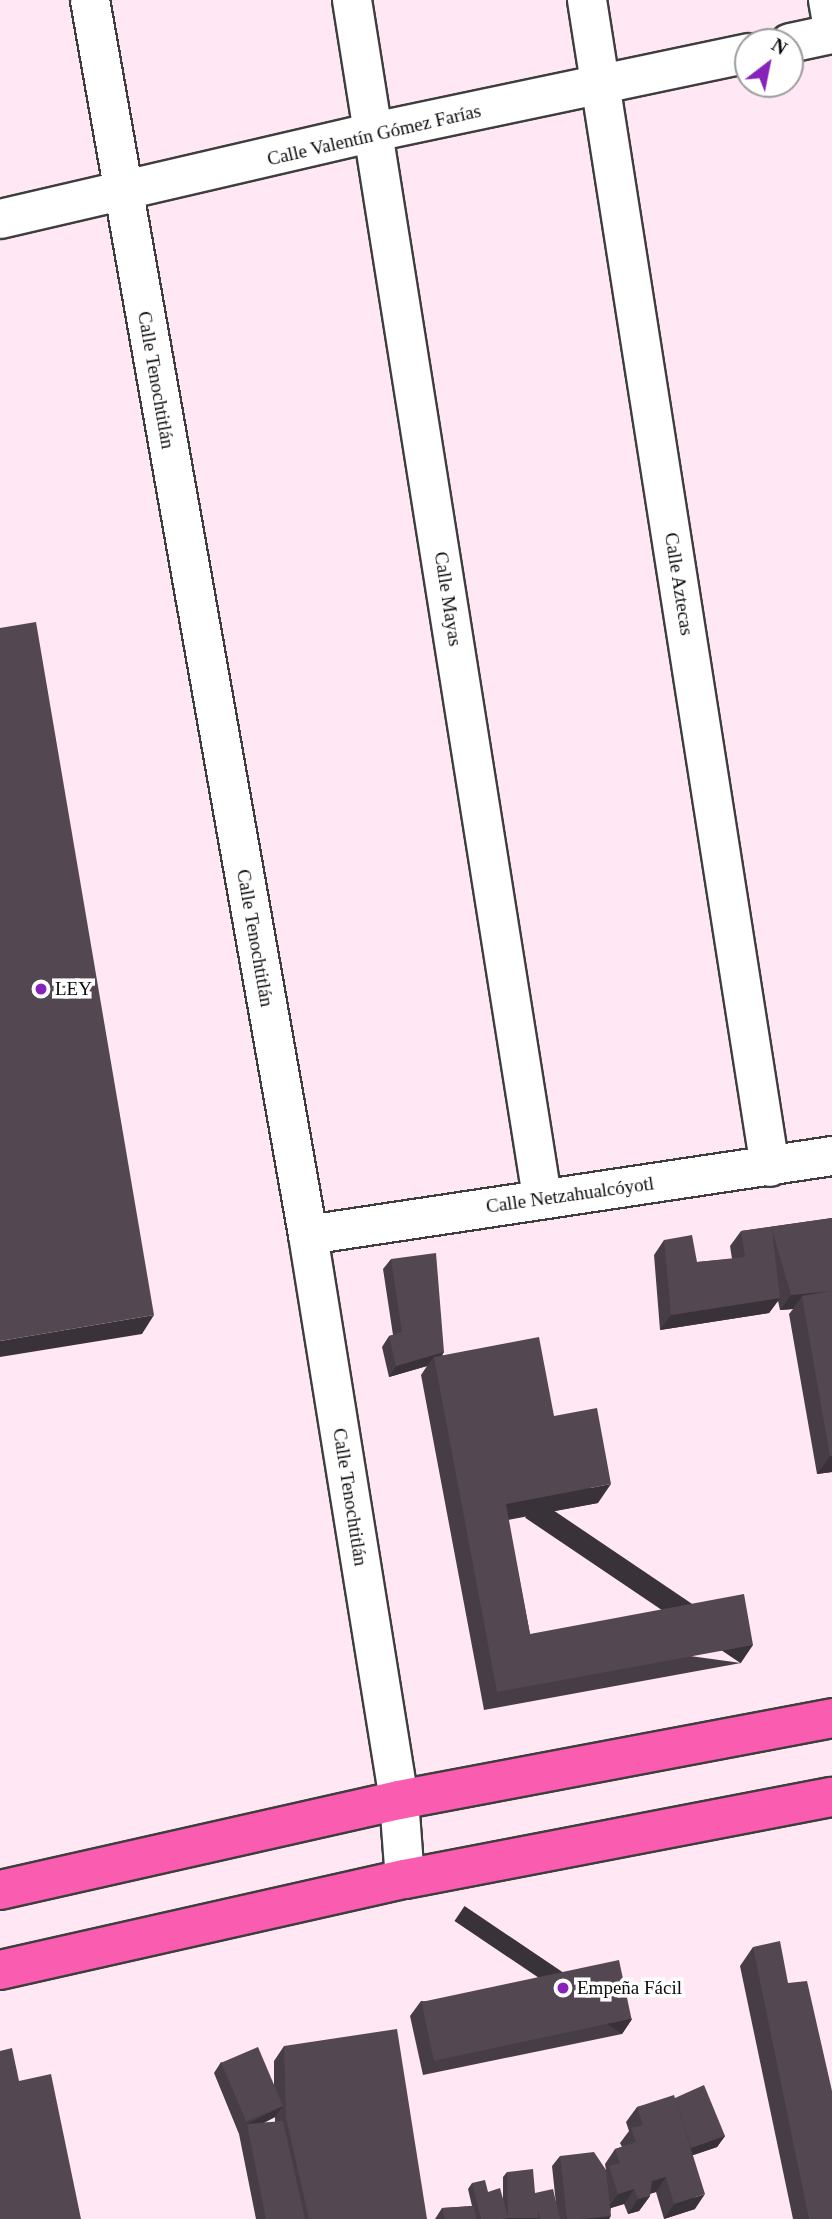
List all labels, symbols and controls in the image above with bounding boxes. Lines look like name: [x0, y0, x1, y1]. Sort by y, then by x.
north arrow: [734, 28, 804, 98]
text: N: [768, 34, 791, 59]
street label: Calle Valentín Gómez Farías: [265, 99, 483, 171]
street label: Calle Tenochtitlán: [133, 309, 179, 451]
street label: Calle Aztecas: [660, 530, 698, 638]
street label: Calle Mayas: [429, 550, 467, 648]
street label: Calle Tenochtitlán: [232, 867, 278, 1009]
place label: LEY: [55, 978, 92, 1000]
marker: LEY: [33, 981, 49, 997]
street label: Calle Netzahualcóyotl: [485, 1172, 655, 1218]
street label: Calle Tenochtitlán: [328, 1426, 372, 1568]
place label: Empeña Fácil: [577, 1977, 682, 1999]
marker: Empeña Fácil: [555, 1980, 571, 1996]

